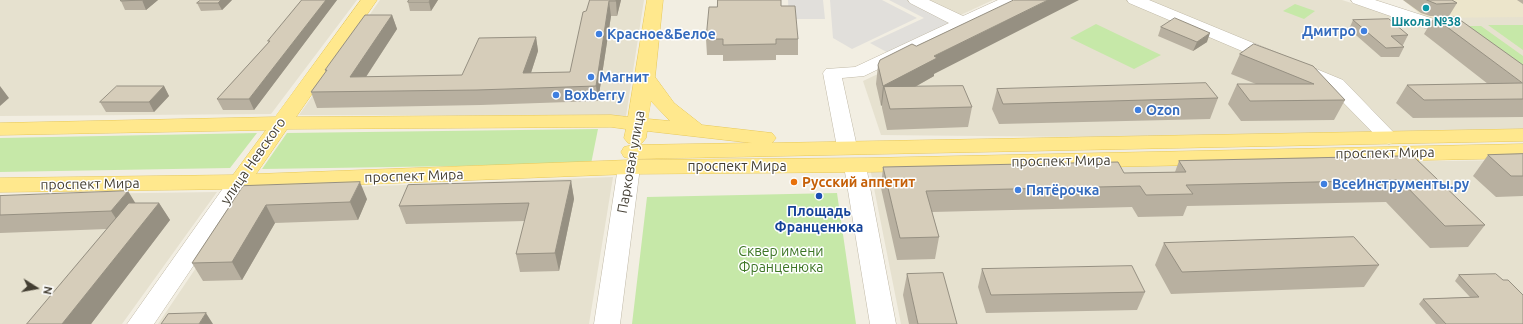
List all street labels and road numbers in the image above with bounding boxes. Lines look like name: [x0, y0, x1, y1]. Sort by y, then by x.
street label: Парковая улица: [614, 109, 648, 215]
street label: улица Невского: [217, 114, 289, 208]
street label: проспект Мира: [1335, 144, 1435, 162]
street label: проспект Мира: [1011, 152, 1111, 170]
street label: проспект Мира: [687, 158, 787, 174]
street label: проспект Мира: [364, 166, 464, 186]
street label: проспект Мира: [40, 175, 140, 193]

